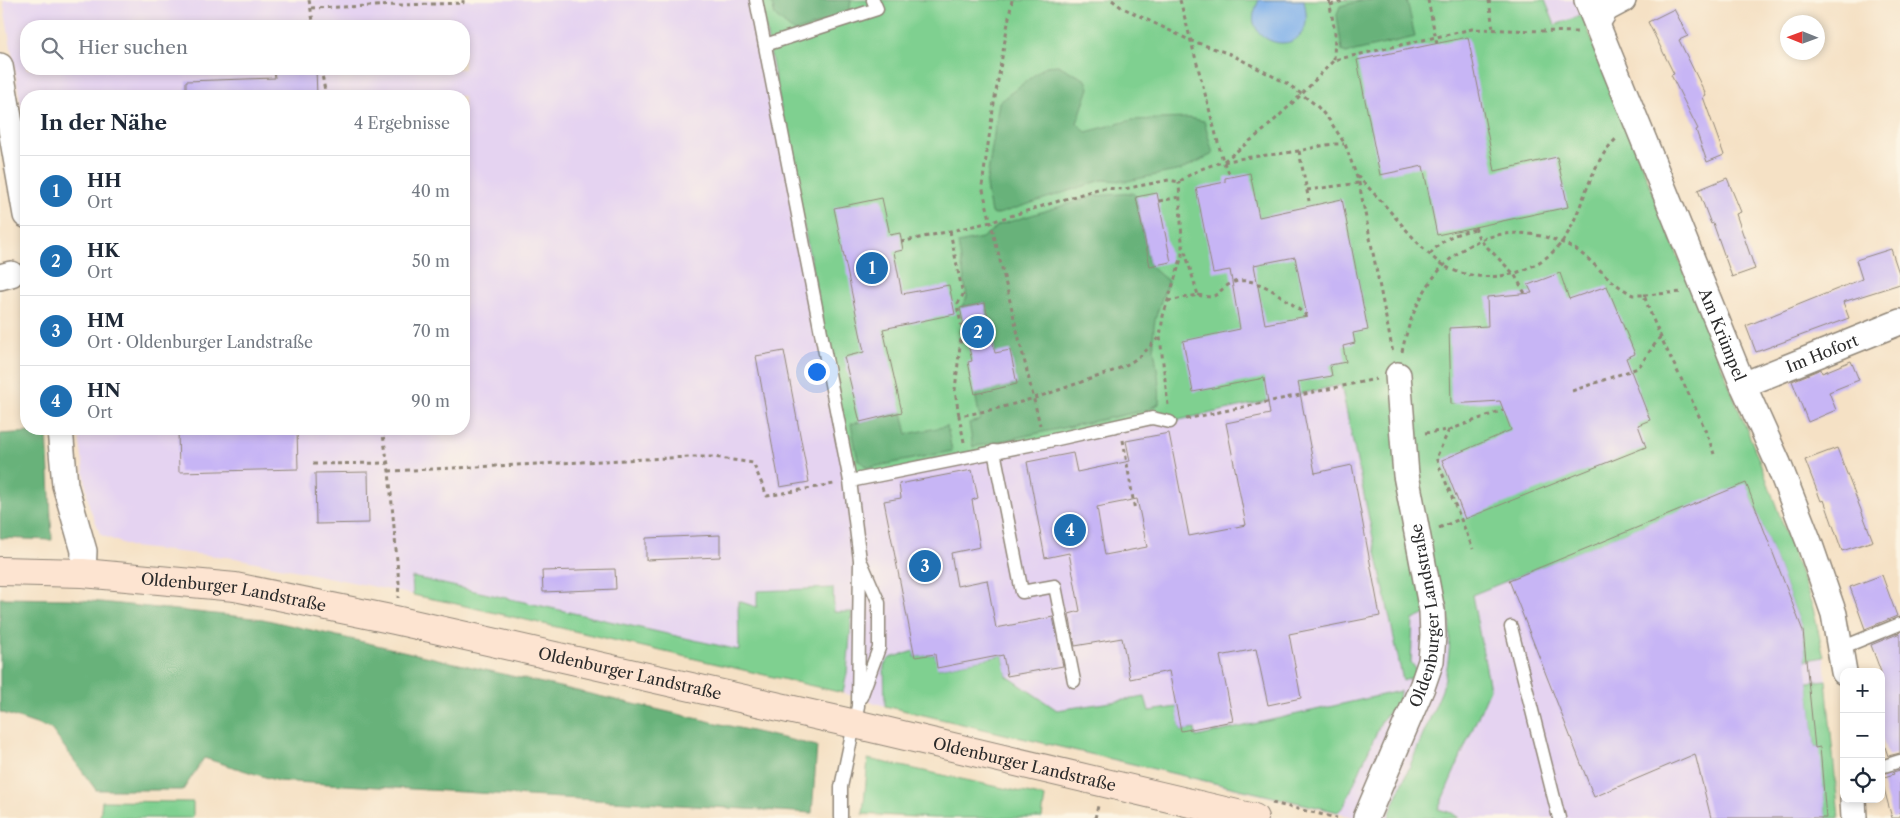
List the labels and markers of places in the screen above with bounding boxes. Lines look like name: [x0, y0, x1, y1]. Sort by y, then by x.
pin: 1: [856, 249, 888, 287]
pin: 2: [962, 313, 994, 351]
pin: 4: [1054, 511, 1086, 549]
pin: 3: [909, 547, 941, 585]

